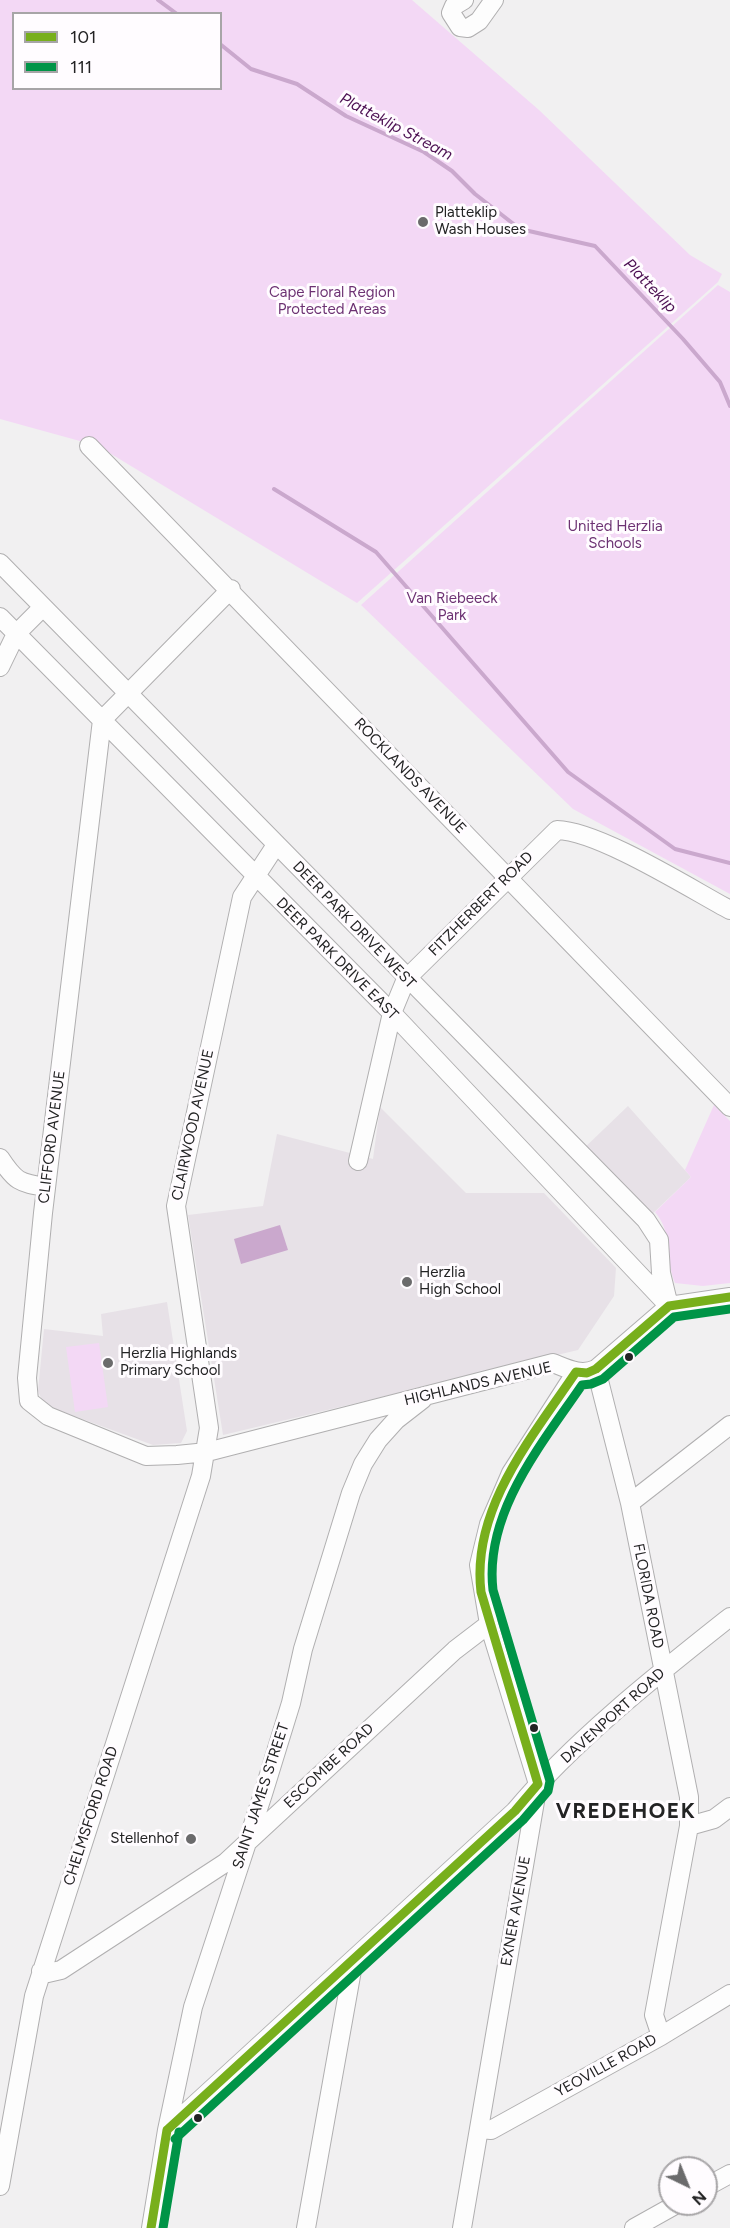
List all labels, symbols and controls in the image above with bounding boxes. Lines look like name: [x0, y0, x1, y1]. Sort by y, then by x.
legend: [12, 12, 222, 90]
text: 101: [70, 26, 96, 48]
text: 111: [70, 56, 92, 78]
water label: Platteklip Stream: [336, 89, 456, 165]
place label: Platteklip Wash Houses: [435, 204, 526, 239]
marker: Platteklip Wash Houses: [416, 215, 430, 229]
water label: Platteklip: [620, 255, 680, 317]
park label: Cape Floral Region Protected Areas: [269, 284, 395, 319]
park label: United Herzlia Schools: [567, 518, 663, 553]
park label: Van Riebeeck Park: [406, 590, 498, 625]
street label: ROCKLANDS AVENUE: [350, 714, 470, 838]
street label: FITZHERBERT ROAD: [425, 848, 537, 960]
street label: DEER PARK DRIVE WEST: [289, 858, 419, 992]
street label: DEER PARK DRIVE EAST: [272, 894, 402, 1024]
street label: CLAIRWOOD AVENUE: [168, 1048, 218, 1202]
street label: CLIFFORD AVENUE: [35, 1069, 69, 1205]
place label: Herzlia High School: [419, 1264, 501, 1299]
marker: Herzlia High School: [400, 1275, 414, 1289]
place label: Herzlia Highlands Primary School: [120, 1345, 237, 1380]
unlabelled marker: [623, 1351, 635, 1363]
marker: Herzlia Highlands Primary School: [101, 1356, 115, 1370]
street label: HIGHLANDS AVENUE: [403, 1358, 553, 1410]
street label: FLORIDA ROAD: [629, 1542, 667, 1650]
street label: DAVENPORT ROAD: [557, 1665, 669, 1767]
street label: ESCOMBE ROAD: [280, 1720, 378, 1812]
street label: SAINT JAMES STREET: [229, 1721, 293, 1871]
unlabelled marker: [528, 1722, 540, 1734]
street label: CHELMSFORD ROAD: [60, 1744, 122, 1888]
district label: VREDEHOEK: [556, 1799, 696, 1825]
place label: Stellenhof: [110, 1830, 179, 1848]
marker: Stellenhof: [184, 1832, 198, 1846]
street label: EXNER AVENUE: [497, 1855, 535, 1967]
street label: YEOVILLE ROAD: [552, 2031, 660, 2101]
unlabelled marker: [192, 2112, 204, 2124]
north arrow: [658, 2156, 718, 2216]
text: N: [688, 2187, 710, 2209]

